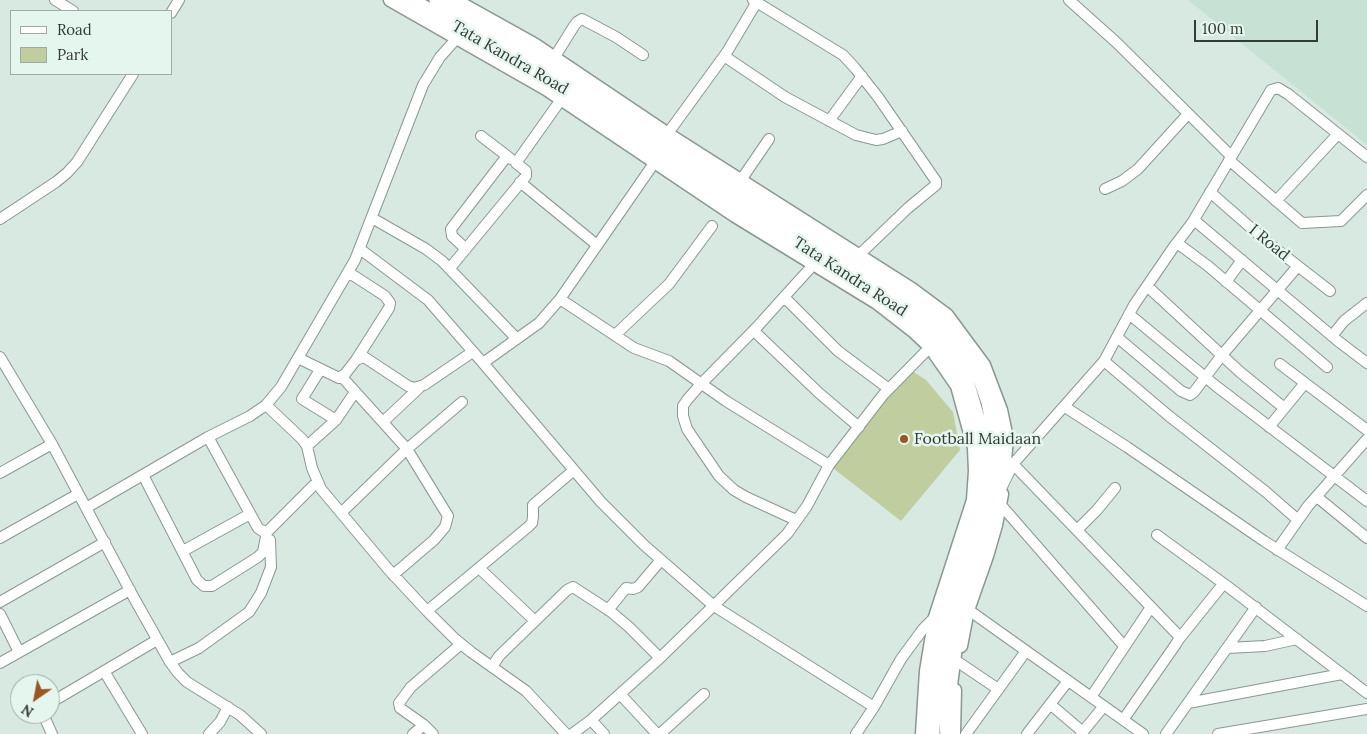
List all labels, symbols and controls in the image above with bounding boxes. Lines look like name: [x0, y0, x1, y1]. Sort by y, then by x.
legend: [10, 10, 172, 75]
scale bar: [1197, 10, 1321, 42]
street label: Tata Kandra Road: [448, 17, 572, 99]
text: 100 m: [1202, 19, 1243, 38]
text: Road: [57, 20, 92, 39]
text: Park: [57, 45, 88, 64]
street label: I Road: [1245, 221, 1293, 265]
street label: Tata Kandra Road: [790, 233, 910, 321]
place label: Football Maidaan: [914, 429, 1041, 449]
marker: Football Maidaan: [898, 433, 910, 445]
north arrow: [10, 674, 60, 724]
text: N: [18, 700, 37, 721]

